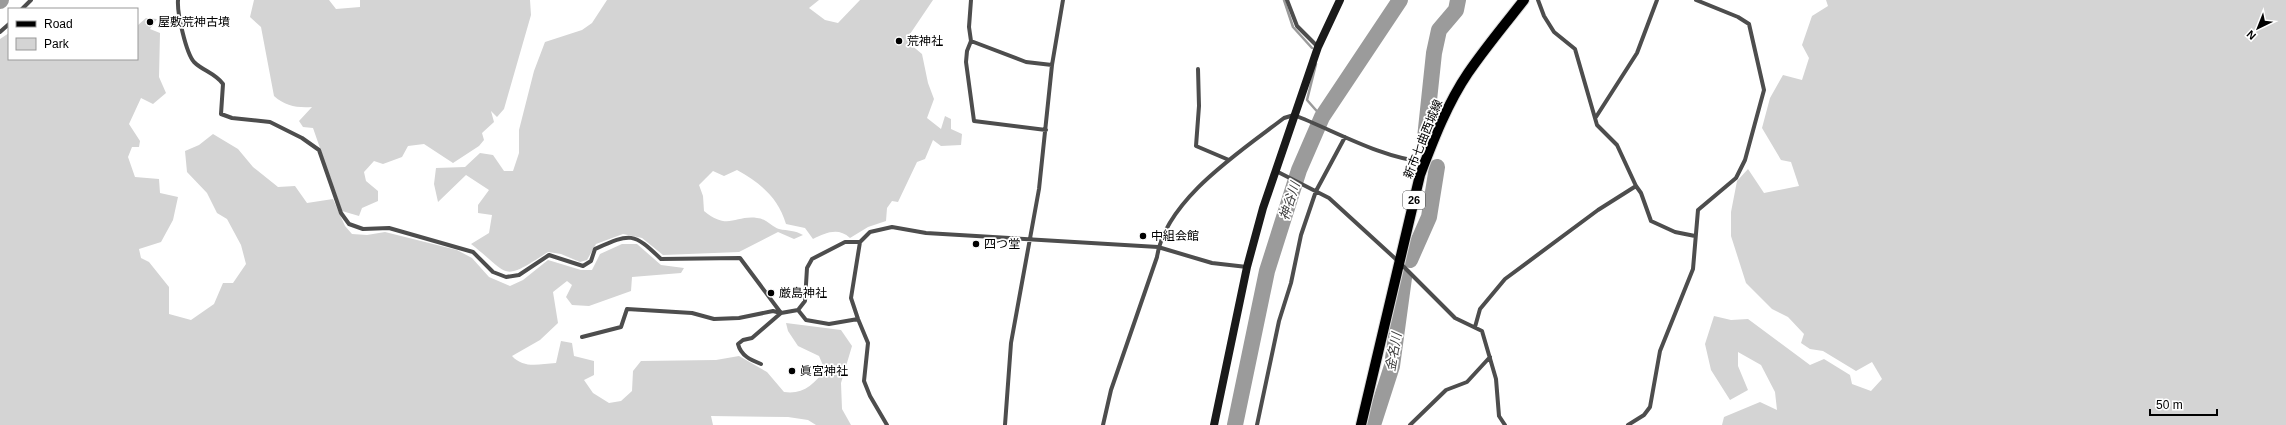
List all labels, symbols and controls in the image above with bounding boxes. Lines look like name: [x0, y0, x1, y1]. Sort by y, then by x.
legend: [8, 8, 138, 60]
north arrow: [2238, 8, 2278, 48]
place label: 屋敷荒神古墳: [158, 15, 230, 29]
text: Road: [44, 17, 73, 31]
marker: 屋敷荒神古墳: [145, 17, 155, 27]
text: N: [2244, 28, 2258, 42]
place label: 荒神社: [907, 34, 943, 48]
marker: 荒神社: [894, 36, 904, 46]
text: Park: [44, 37, 70, 51]
street label: 新市七曲西城線: [1401, 97, 1445, 181]
water label: 神谷川: [1276, 178, 1303, 222]
road number: 26: [1403, 191, 1425, 209]
place label: 中組会館: [1151, 229, 1199, 243]
marker: 中組会館: [1138, 231, 1148, 241]
place label: 四つ堂: [984, 237, 1020, 251]
marker: 四つ堂: [971, 239, 981, 249]
place label: 厳島神社: [779, 286, 827, 300]
marker: 厳島神社: [766, 288, 776, 298]
water label: 金名川: [1383, 330, 1405, 373]
place label: 眞宮神社: [800, 364, 848, 378]
marker: 眞宮神社: [787, 366, 797, 376]
scale bar: [2150, 391, 2217, 417]
text: 50 m: [2156, 398, 2183, 412]

